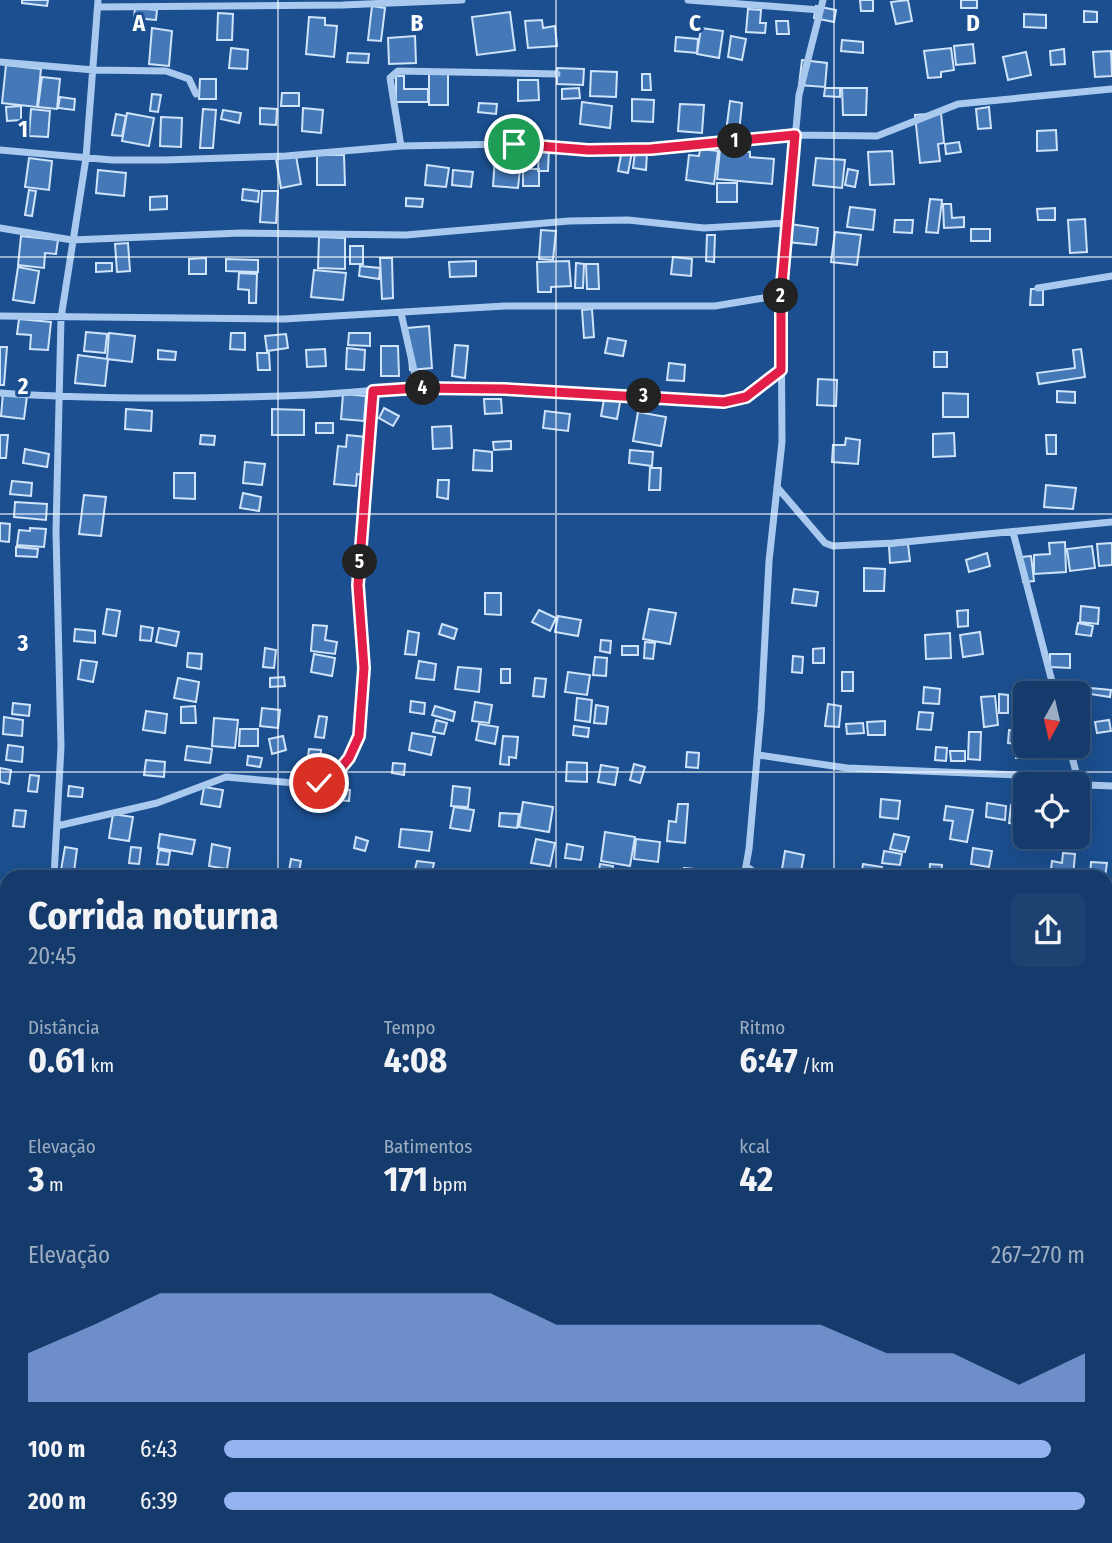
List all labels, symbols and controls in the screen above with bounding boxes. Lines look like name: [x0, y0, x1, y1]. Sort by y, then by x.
text: A: [132, 9, 146, 37]
text: B: [411, 9, 424, 37]
text: C: [689, 9, 701, 37]
text: D: [966, 9, 980, 37]
pin: [484, 114, 544, 174]
text: 1: [18, 115, 28, 143]
pin: 1: [718, 124, 752, 158]
icon: arrive: [495, 125, 533, 163]
text: 1: [730, 129, 739, 152]
pin: 2: [764, 278, 798, 314]
text: 2: [776, 284, 785, 307]
pin: 4: [406, 370, 440, 406]
text: 2: [17, 372, 29, 400]
text: 4: [418, 376, 427, 399]
pin: 3: [626, 378, 662, 414]
text: 3: [639, 384, 648, 407]
pin: 5: [342, 544, 378, 580]
text: 5: [355, 550, 364, 573]
text: 3: [17, 629, 29, 657]
north arrow: [1013, 681, 1090, 758]
map controls: [1013, 681, 1090, 849]
pin: [289, 753, 349, 813]
icon: check: [300, 764, 338, 802]
button: locate: [1013, 772, 1090, 849]
text: Corrida noturna: [28, 893, 279, 939]
button: share: [1011, 893, 1085, 967]
text: 20:45: [28, 942, 76, 970]
text: Distância: [28, 1016, 100, 1039]
text: Tempo: [384, 1016, 436, 1039]
text: Ritmo: [739, 1016, 785, 1039]
text: 0.61: [28, 1039, 86, 1081]
text: 4:08: [384, 1039, 447, 1081]
text: 6:47: [739, 1039, 798, 1081]
text: km: [86, 1054, 114, 1077]
text: /km: [798, 1054, 834, 1077]
text: Elevação: [28, 1135, 96, 1158]
text: Batimentos: [384, 1135, 472, 1158]
text: kcal: [739, 1135, 770, 1158]
text: 3: [28, 1158, 45, 1200]
text: 171: [384, 1158, 428, 1200]
text: 42: [739, 1158, 773, 1200]
text: m: [45, 1173, 64, 1196]
text: bpm: [428, 1173, 467, 1196]
text: Elevação: [28, 1241, 110, 1269]
text: 267–270 m: [991, 1241, 1085, 1269]
text: 100 m: [28, 1435, 85, 1463]
text: 6:43: [140, 1435, 177, 1463]
text: 200 m: [28, 1487, 86, 1515]
text: 6:39: [140, 1487, 178, 1515]

